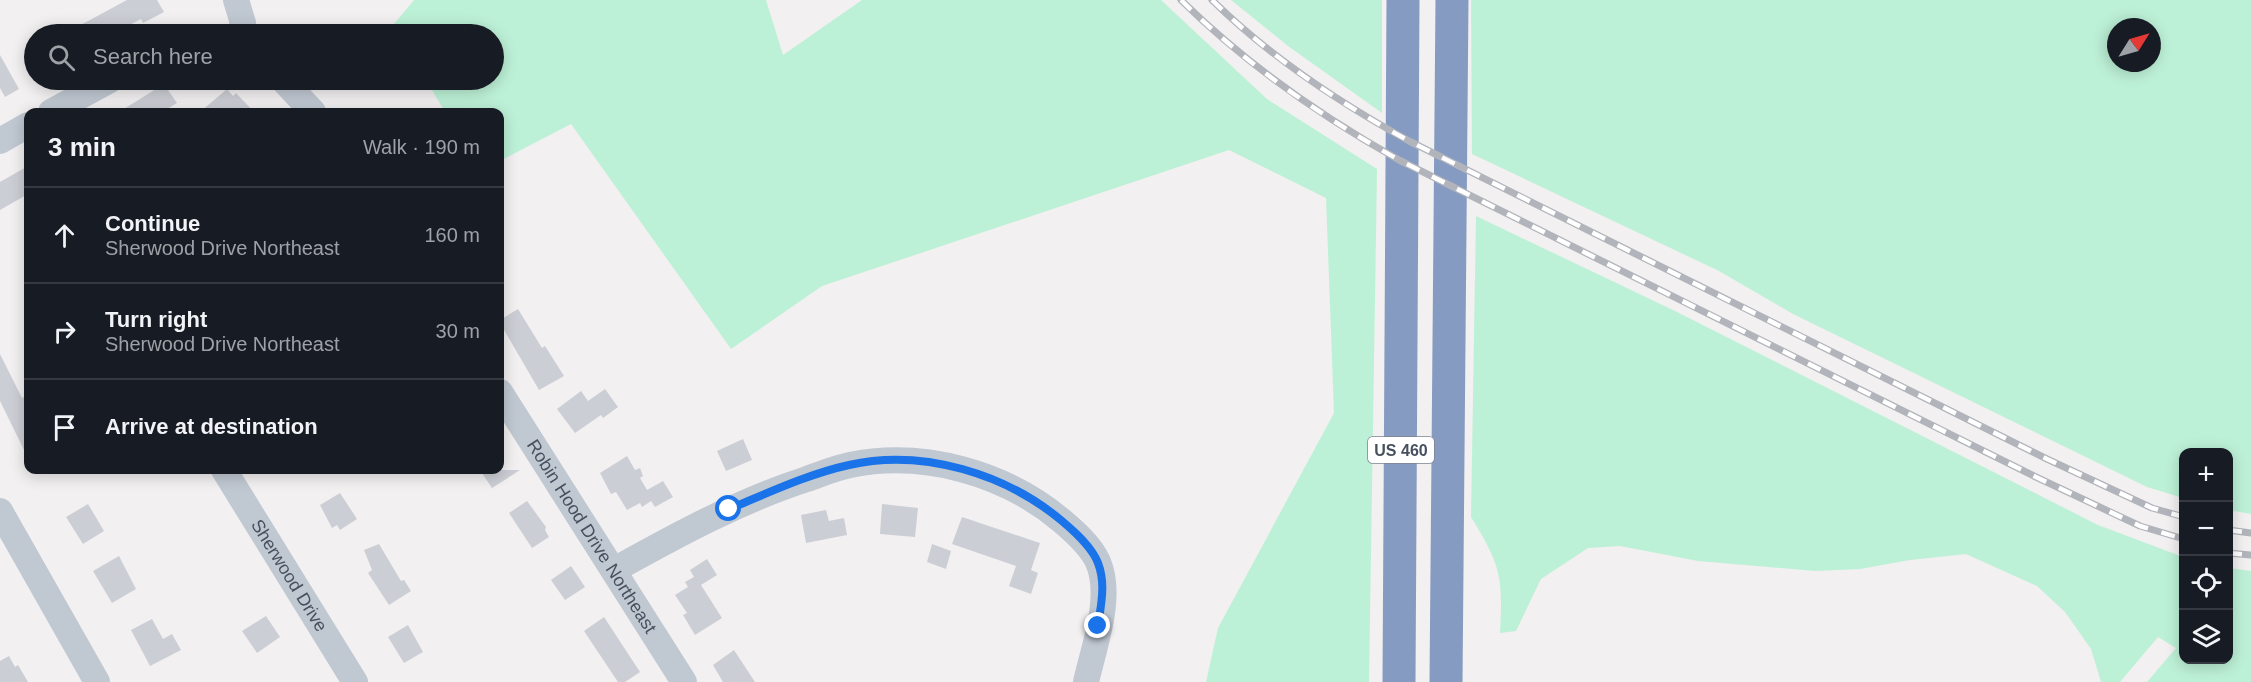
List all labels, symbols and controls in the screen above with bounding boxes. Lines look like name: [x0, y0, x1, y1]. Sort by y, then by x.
north arrow: [2107, 18, 2161, 72]
search box: [24, 24, 504, 90]
icon: search: [45, 41, 78, 74]
text: Search here: [93, 44, 213, 69]
text: 3 min: [48, 132, 116, 162]
text: Walk · 190 m: [363, 136, 480, 158]
text: Continue: [105, 211, 200, 236]
icon: ahead: [48, 219, 81, 252]
text: 160 m: [424, 224, 480, 246]
text: Sherwood Drive Northeast: [105, 237, 340, 259]
text: Turn right: [105, 307, 207, 332]
icon: right: [48, 315, 81, 348]
text: 30 m: [436, 320, 480, 342]
text: Sherwood Drive Northeast: [105, 333, 340, 355]
icon: arrive: [48, 411, 81, 444]
text: Arrive at destination: [105, 414, 318, 439]
street label: Robin Hood Drive Northeast: [523, 436, 660, 637]
road number: US 460: [1368, 437, 1434, 463]
map controls: [2179, 448, 2233, 664]
button: +: [2179, 448, 2233, 502]
route start: [715, 495, 741, 521]
button: −: [2179, 502, 2233, 556]
street label: Sherwood Drive: [247, 516, 331, 635]
button: locate: [2179, 556, 2233, 610]
button: layers: [2179, 610, 2233, 664]
route end: [1084, 612, 1110, 638]

